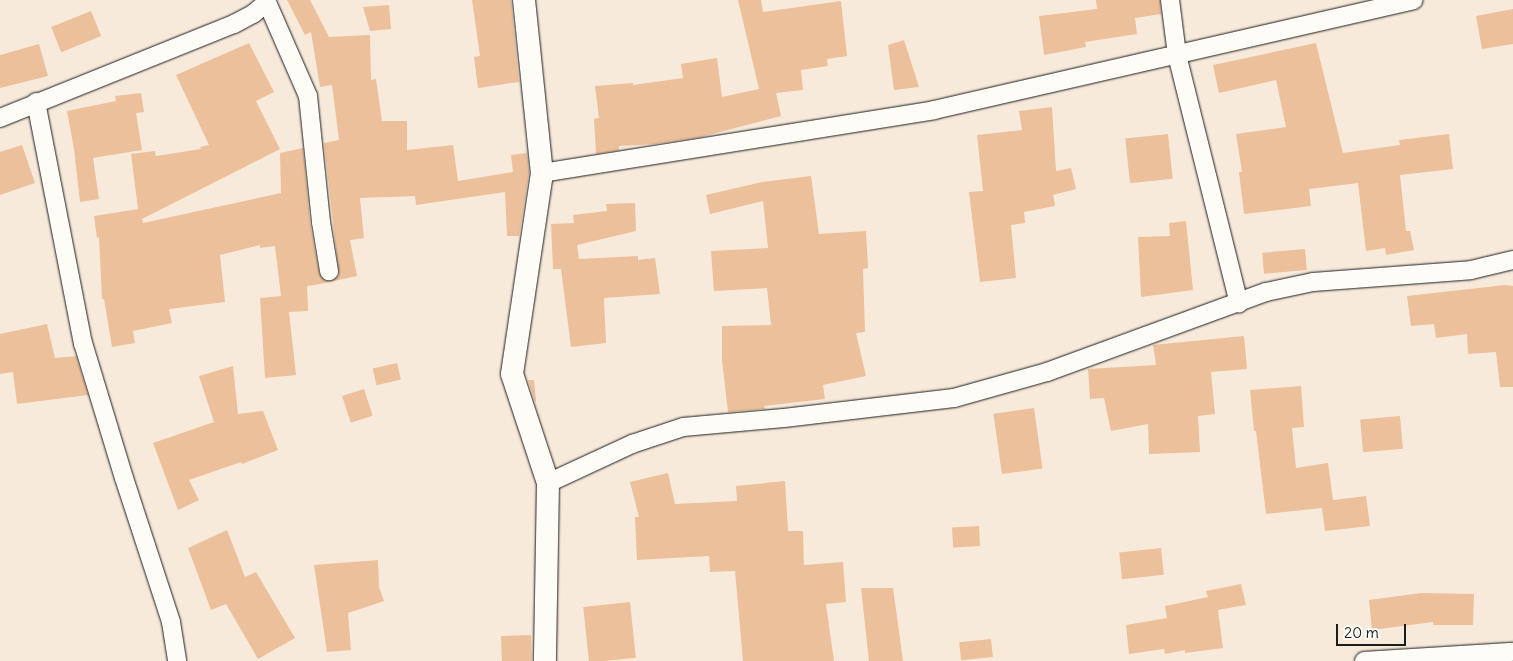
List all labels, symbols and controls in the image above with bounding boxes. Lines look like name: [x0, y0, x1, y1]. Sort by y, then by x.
scale bar: [1338, 614, 1408, 646]
text: 20 m: [1344, 623, 1379, 642]

